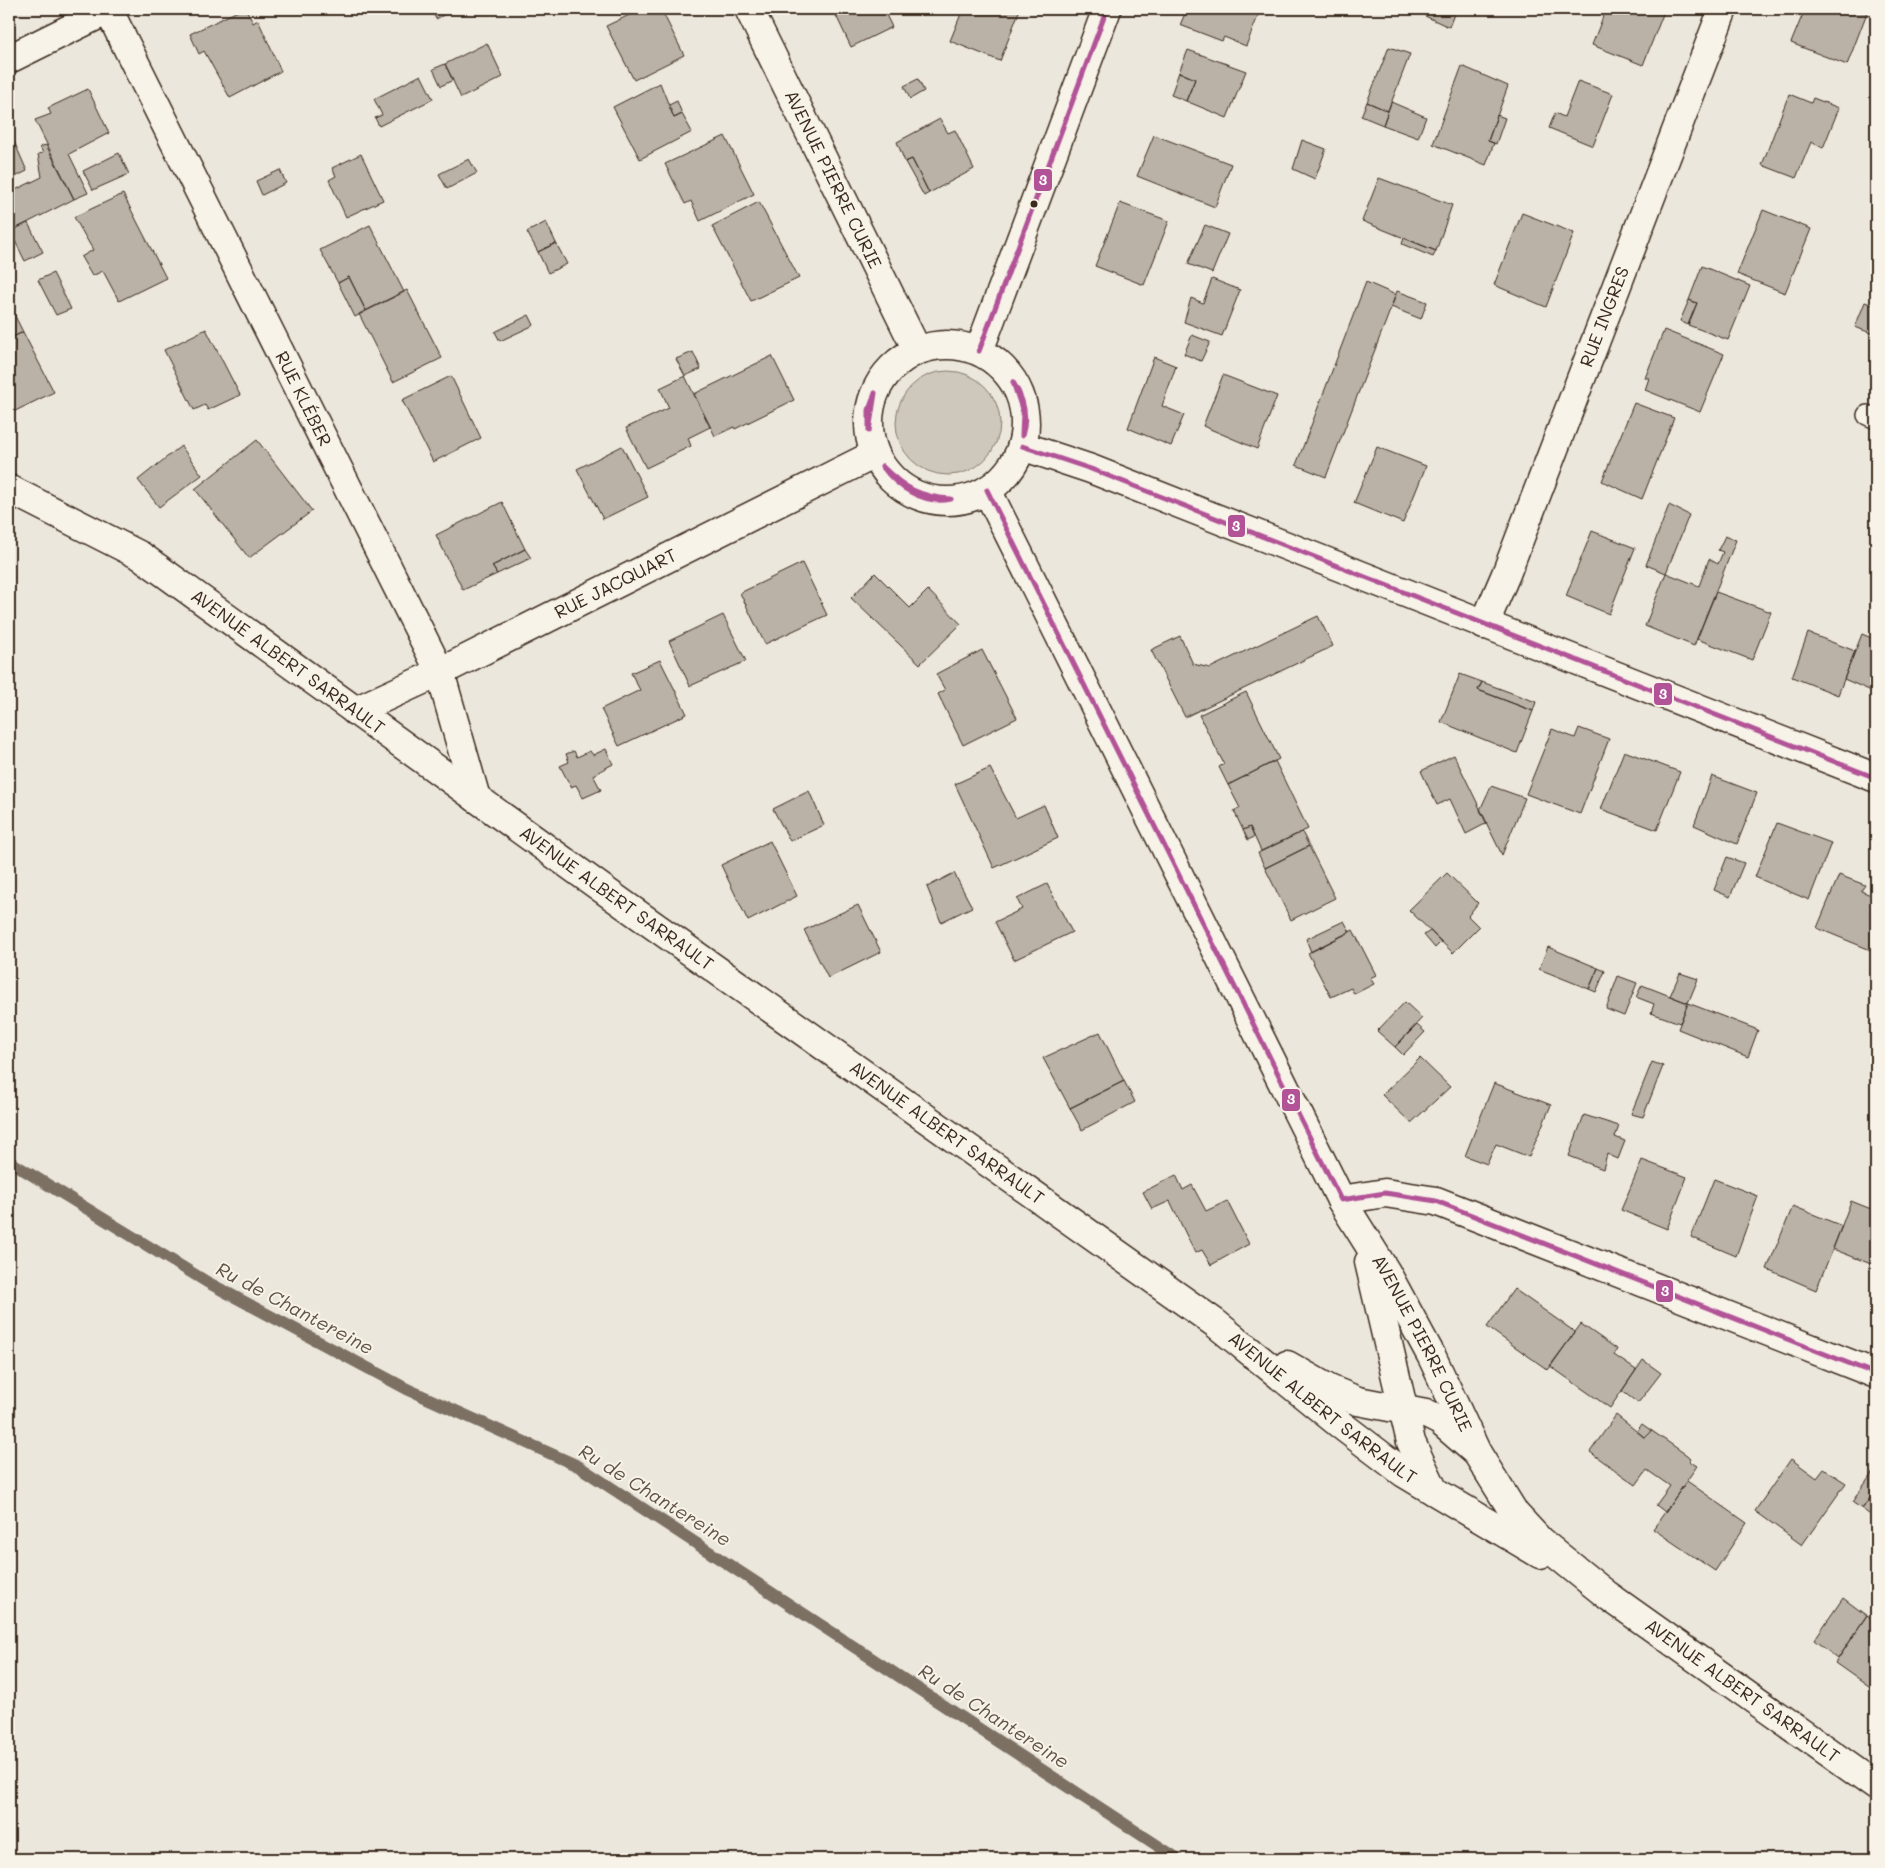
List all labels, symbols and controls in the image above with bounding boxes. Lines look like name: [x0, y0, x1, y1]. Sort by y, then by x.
street label: AVENUE PIERRE CURIE: [780, 86, 888, 272]
line badge: 3: [1033, 168, 1053, 192]
text: 3: [1039, 170, 1047, 189]
unlabelled marker: [1029, 199, 1039, 209]
street label: RUE INGRES: [1574, 263, 1634, 370]
street label: RUE KLÉBER: [270, 347, 338, 450]
line badge: 3: [1227, 514, 1246, 538]
text: 3: [1232, 516, 1240, 535]
street label: RUE JACQUART: [550, 542, 680, 624]
street label: AVENUE ALBERT SARRAULT: [187, 583, 390, 739]
line badge: 3: [1653, 682, 1673, 706]
text: 3: [1659, 684, 1667, 703]
street label: AVENUE ALBERT SARRAULT: [515, 820, 719, 975]
street label: AVENUE ALBERT SARRAULT: [845, 1055, 1049, 1209]
line badge: 3: [1281, 1088, 1301, 1112]
text: 3: [1287, 1089, 1295, 1108]
street label: AVENUE PIERRE CURIE: [1367, 1250, 1478, 1435]
water label: Ru de Chantereine: [212, 1256, 378, 1360]
line badge: 3: [1655, 1279, 1674, 1303]
text: 3: [1661, 1281, 1669, 1300]
street label: AVENUE ALBERT SARRAULT: [1224, 1326, 1422, 1489]
water label: Ru de Chantereine: [575, 1438, 736, 1551]
street label: AVENUE ALBERT SARRAULT: [1641, 1613, 1845, 1768]
water label: Ru de Chantereine: [914, 1658, 1074, 1774]

